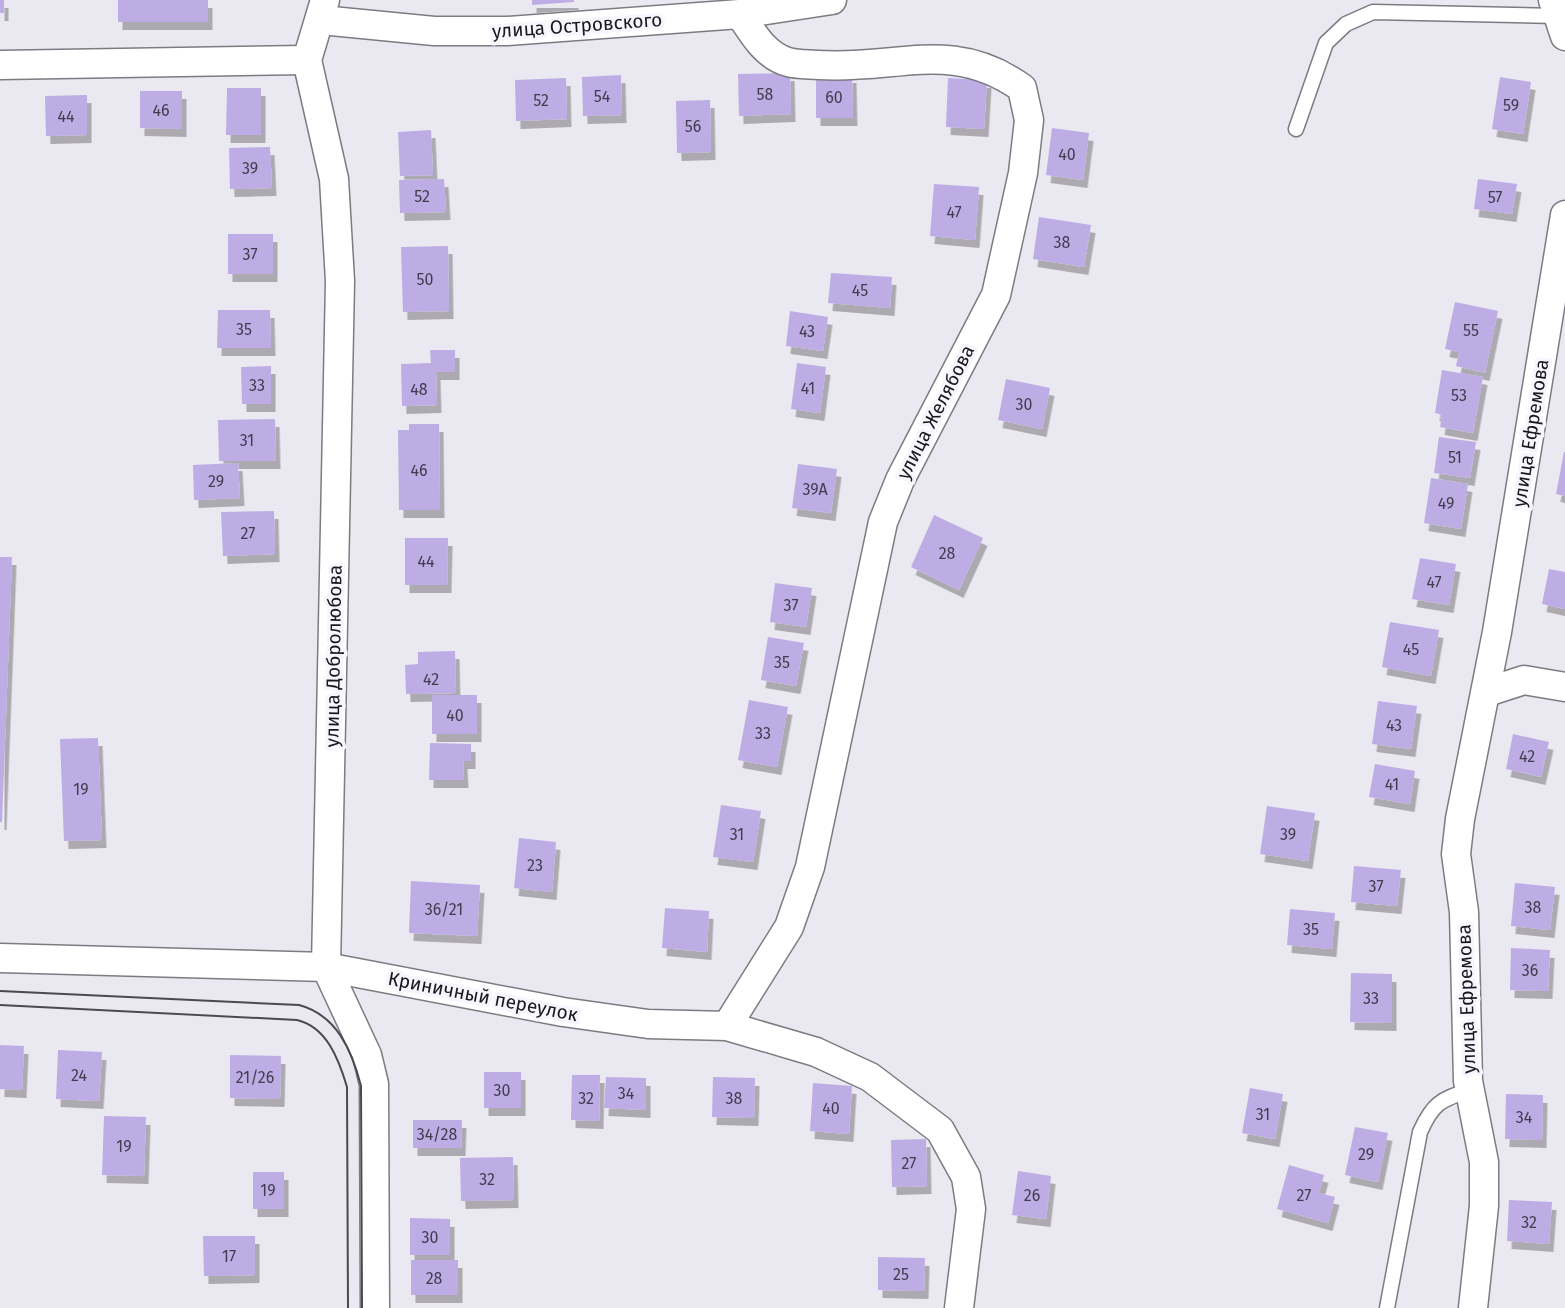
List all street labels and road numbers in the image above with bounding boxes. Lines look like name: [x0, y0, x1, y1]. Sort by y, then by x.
street label: улица Островского: [491, 8, 663, 43]
street label: улица Желябова: [892, 341, 979, 483]
street label: улица Ефремова: [1507, 357, 1554, 509]
street label: улица Добролюбова: [320, 564, 347, 748]
street label: улица Ефремова: [1452, 924, 1481, 1074]
street label: Криничный переулок: [386, 967, 580, 1026]

